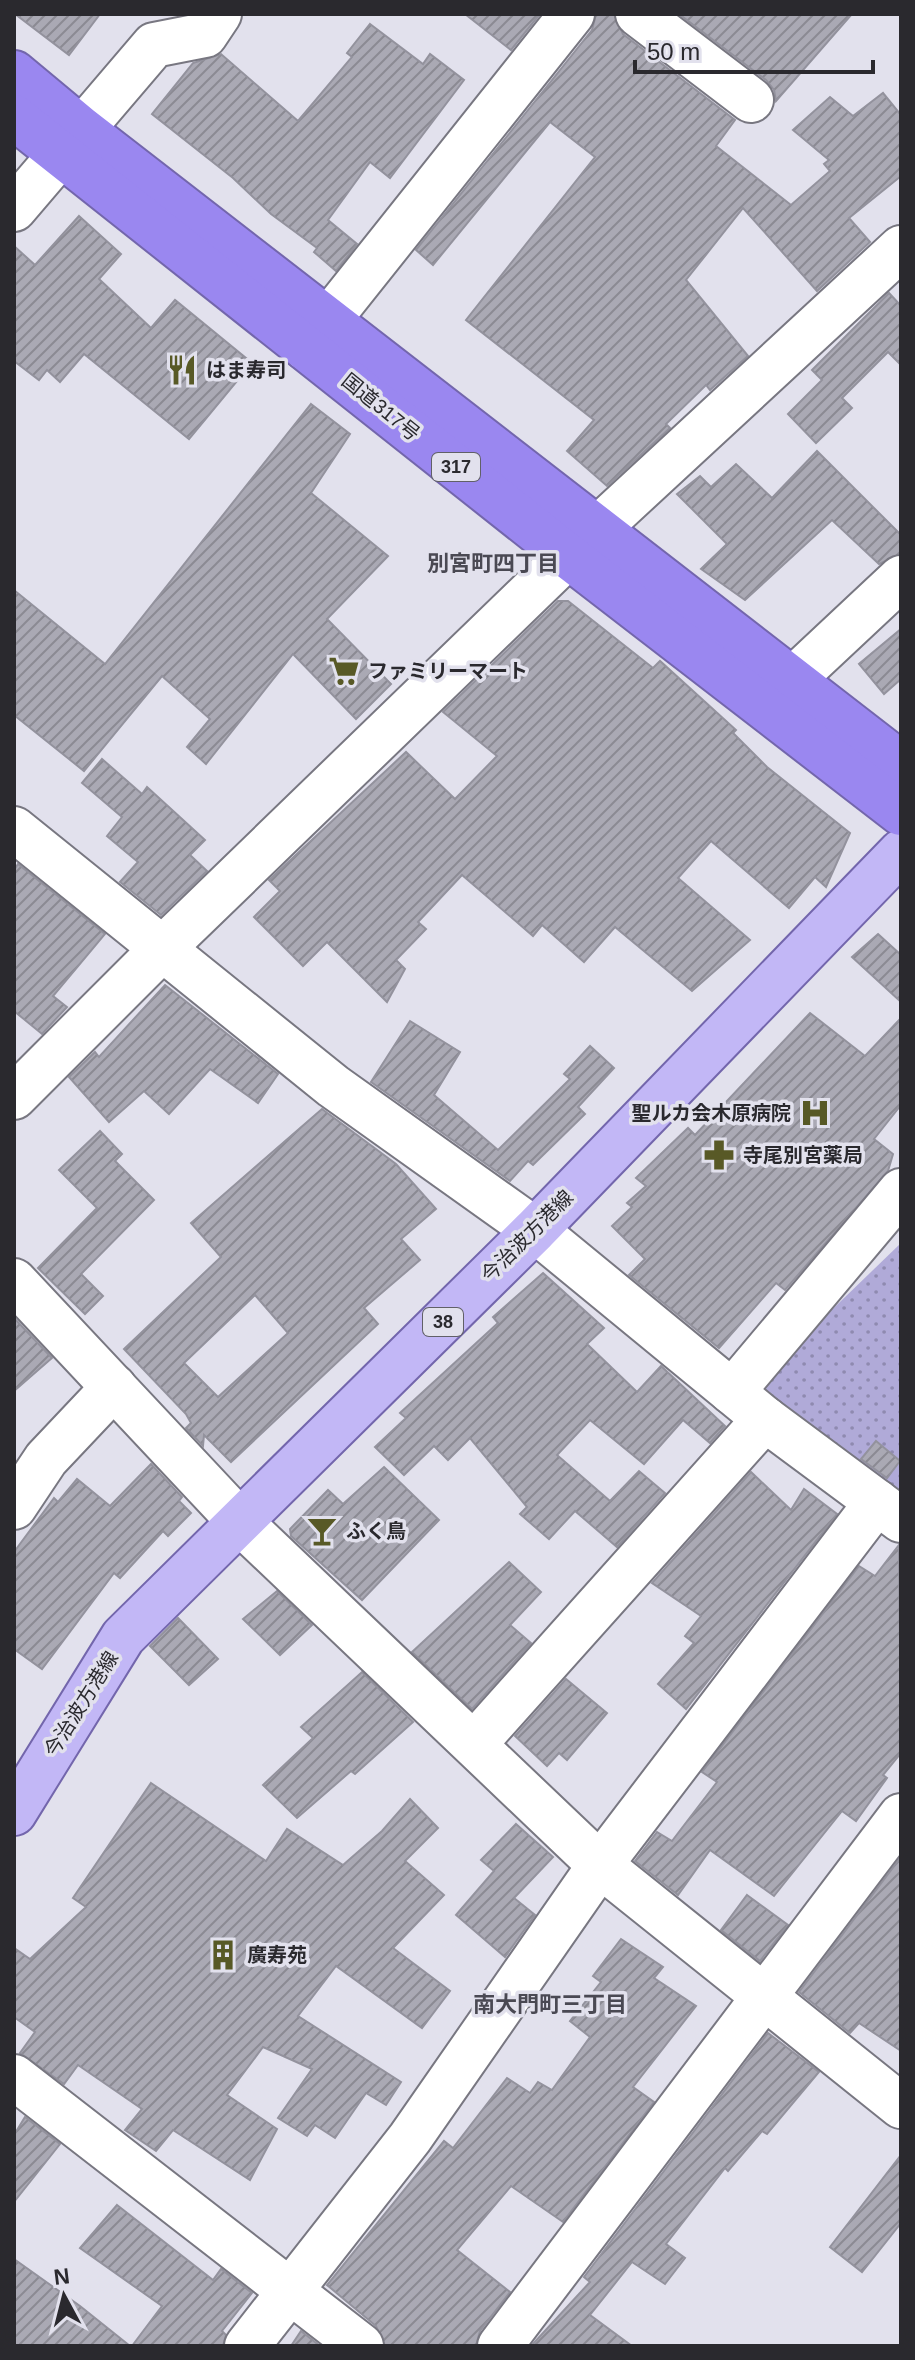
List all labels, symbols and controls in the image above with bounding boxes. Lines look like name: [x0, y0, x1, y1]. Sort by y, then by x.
scale bar: [635, 24, 873, 74]
text: 50 m: [647, 38, 700, 65]
restaurant icon: はま寿司: [165, 353, 199, 387]
place label: はま寿司: [206, 359, 286, 381]
street label: 国道317号: [338, 369, 424, 445]
road number: 317: [432, 453, 480, 481]
district label: 別宮町四丁目: [427, 551, 559, 576]
supermarket icon: ファミリーマート: [327, 654, 361, 688]
place label: ファミリーマート: [368, 660, 528, 682]
hospital icon: 聖ルカ会木原病院: [798, 1096, 832, 1130]
place label: 聖ルカ会木原病院: [632, 1102, 791, 1124]
pharmacy icon: 寺尾別宮薬局: [702, 1138, 736, 1172]
place label: 寺尾別宮薬局: [743, 1144, 863, 1166]
street label: 今治波方港線: [477, 1186, 577, 1286]
road number: 38: [423, 1308, 463, 1336]
bar icon: ふく鳥: [305, 1514, 339, 1548]
place label: ふく鳥: [346, 1520, 406, 1542]
street label: 今治波方港線: [40, 1647, 122, 1761]
building icon: 廣寿苑: [206, 1938, 240, 1972]
place label: 廣寿苑: [247, 1944, 307, 1966]
district label: 南大門町三丁目: [473, 1992, 627, 2017]
north arrow: [24, 2256, 104, 2336]
text: N: [52, 2263, 71, 2290]

